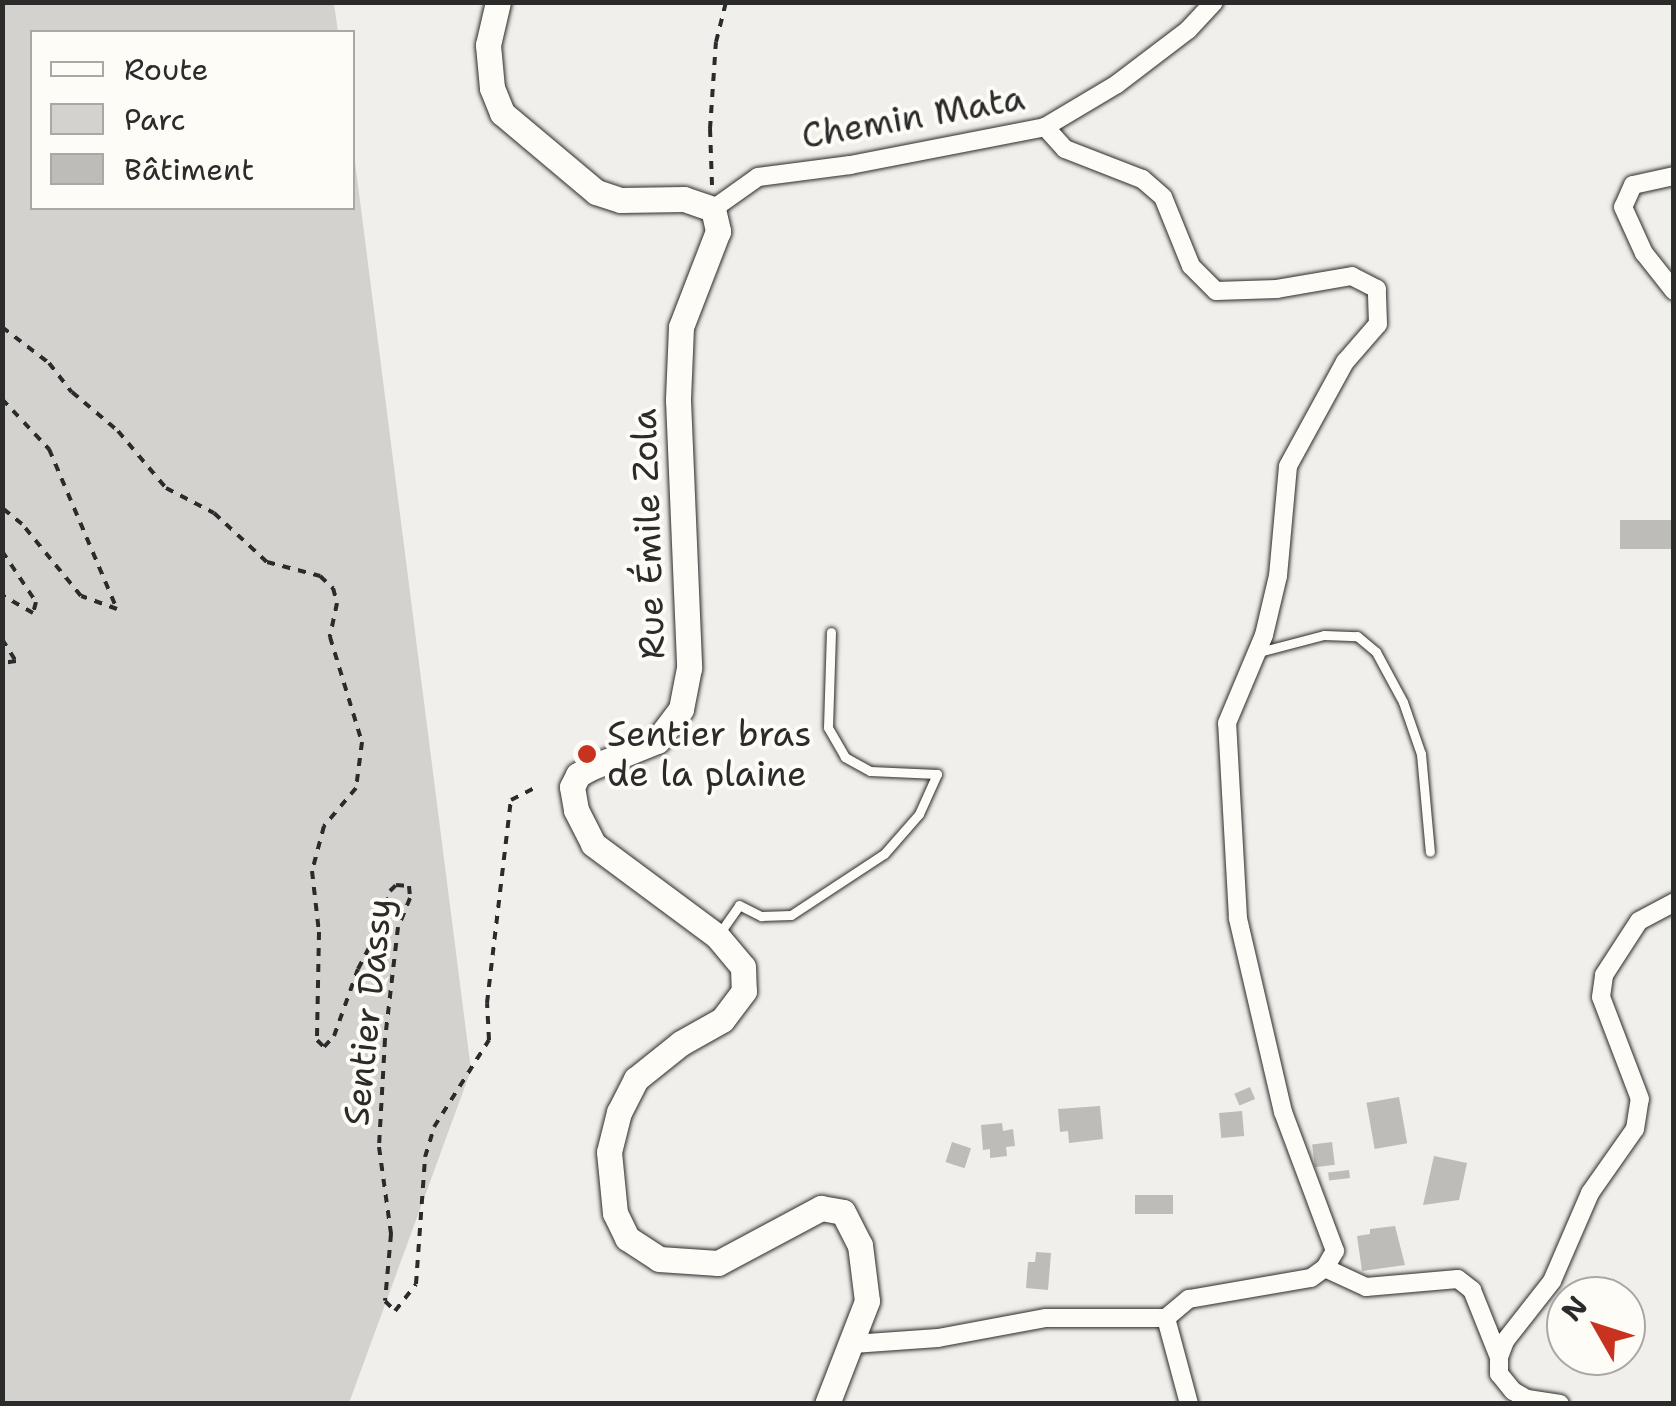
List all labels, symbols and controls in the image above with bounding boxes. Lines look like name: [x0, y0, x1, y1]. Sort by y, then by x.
legend: [30, 30, 355, 210]
text: Route: [124, 49, 208, 90]
street label: Chemin Mata: [798, 77, 1028, 157]
text: Parc: [124, 99, 186, 140]
text: Bâtiment: [124, 149, 254, 190]
street label: Rue Émile Zola: [623, 408, 673, 660]
place label: Sentier bras de la plaine: [607, 713, 812, 795]
marker: Sentier bras de la plaine: [576, 743, 598, 765]
street label: Sentier Dassy: [335, 896, 401, 1128]
north arrow: [1546, 1276, 1646, 1376]
text: N: [1552, 1288, 1596, 1329]

